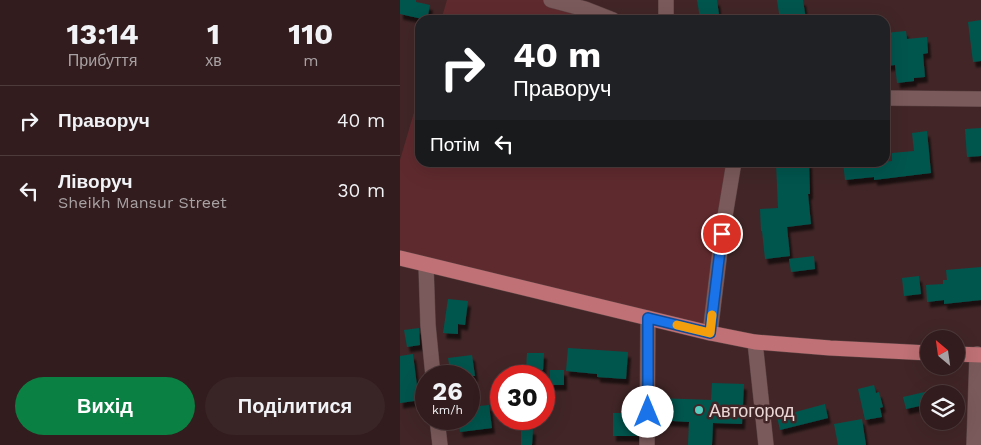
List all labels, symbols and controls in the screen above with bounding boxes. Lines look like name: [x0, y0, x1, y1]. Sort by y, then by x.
text: 13:14: [67, 16, 139, 51]
text: 1: [207, 16, 220, 51]
text: 110: [288, 16, 333, 51]
text: 40 m: [513, 34, 601, 76]
icon: right: [430, 35, 495, 100]
text: Прибуття: [68, 51, 137, 70]
text: хв: [205, 51, 222, 70]
text: m: [303, 51, 318, 70]
text: Праворуч: [513, 76, 611, 101]
icon: right: [15, 107, 43, 135]
text: Праворуч: [58, 109, 150, 132]
text: 40 m: [337, 109, 385, 132]
icon: left: [490, 130, 518, 158]
text: Потім: [430, 133, 480, 156]
text: Ліворуч: [58, 170, 133, 193]
icon: left: [15, 177, 43, 205]
text: 30 m: [338, 179, 385, 202]
text: Sheikh Mansur Street: [58, 193, 227, 212]
pin: [701, 213, 743, 255]
icon: arrive: [708, 220, 736, 248]
north arrow: [920, 330, 965, 375]
map controls: [920, 330, 965, 430]
speed limit sign: 30: [490, 365, 555, 430]
button: Вихід: [15, 377, 195, 435]
button: Поділитися: [205, 377, 385, 435]
text: 26: [432, 377, 463, 406]
position arrow: [621, 385, 673, 437]
button: layers: [920, 385, 965, 430]
place label: Автогород: [709, 400, 795, 421]
text: km/h: [432, 403, 463, 417]
marker: Автогород: [693, 404, 705, 416]

